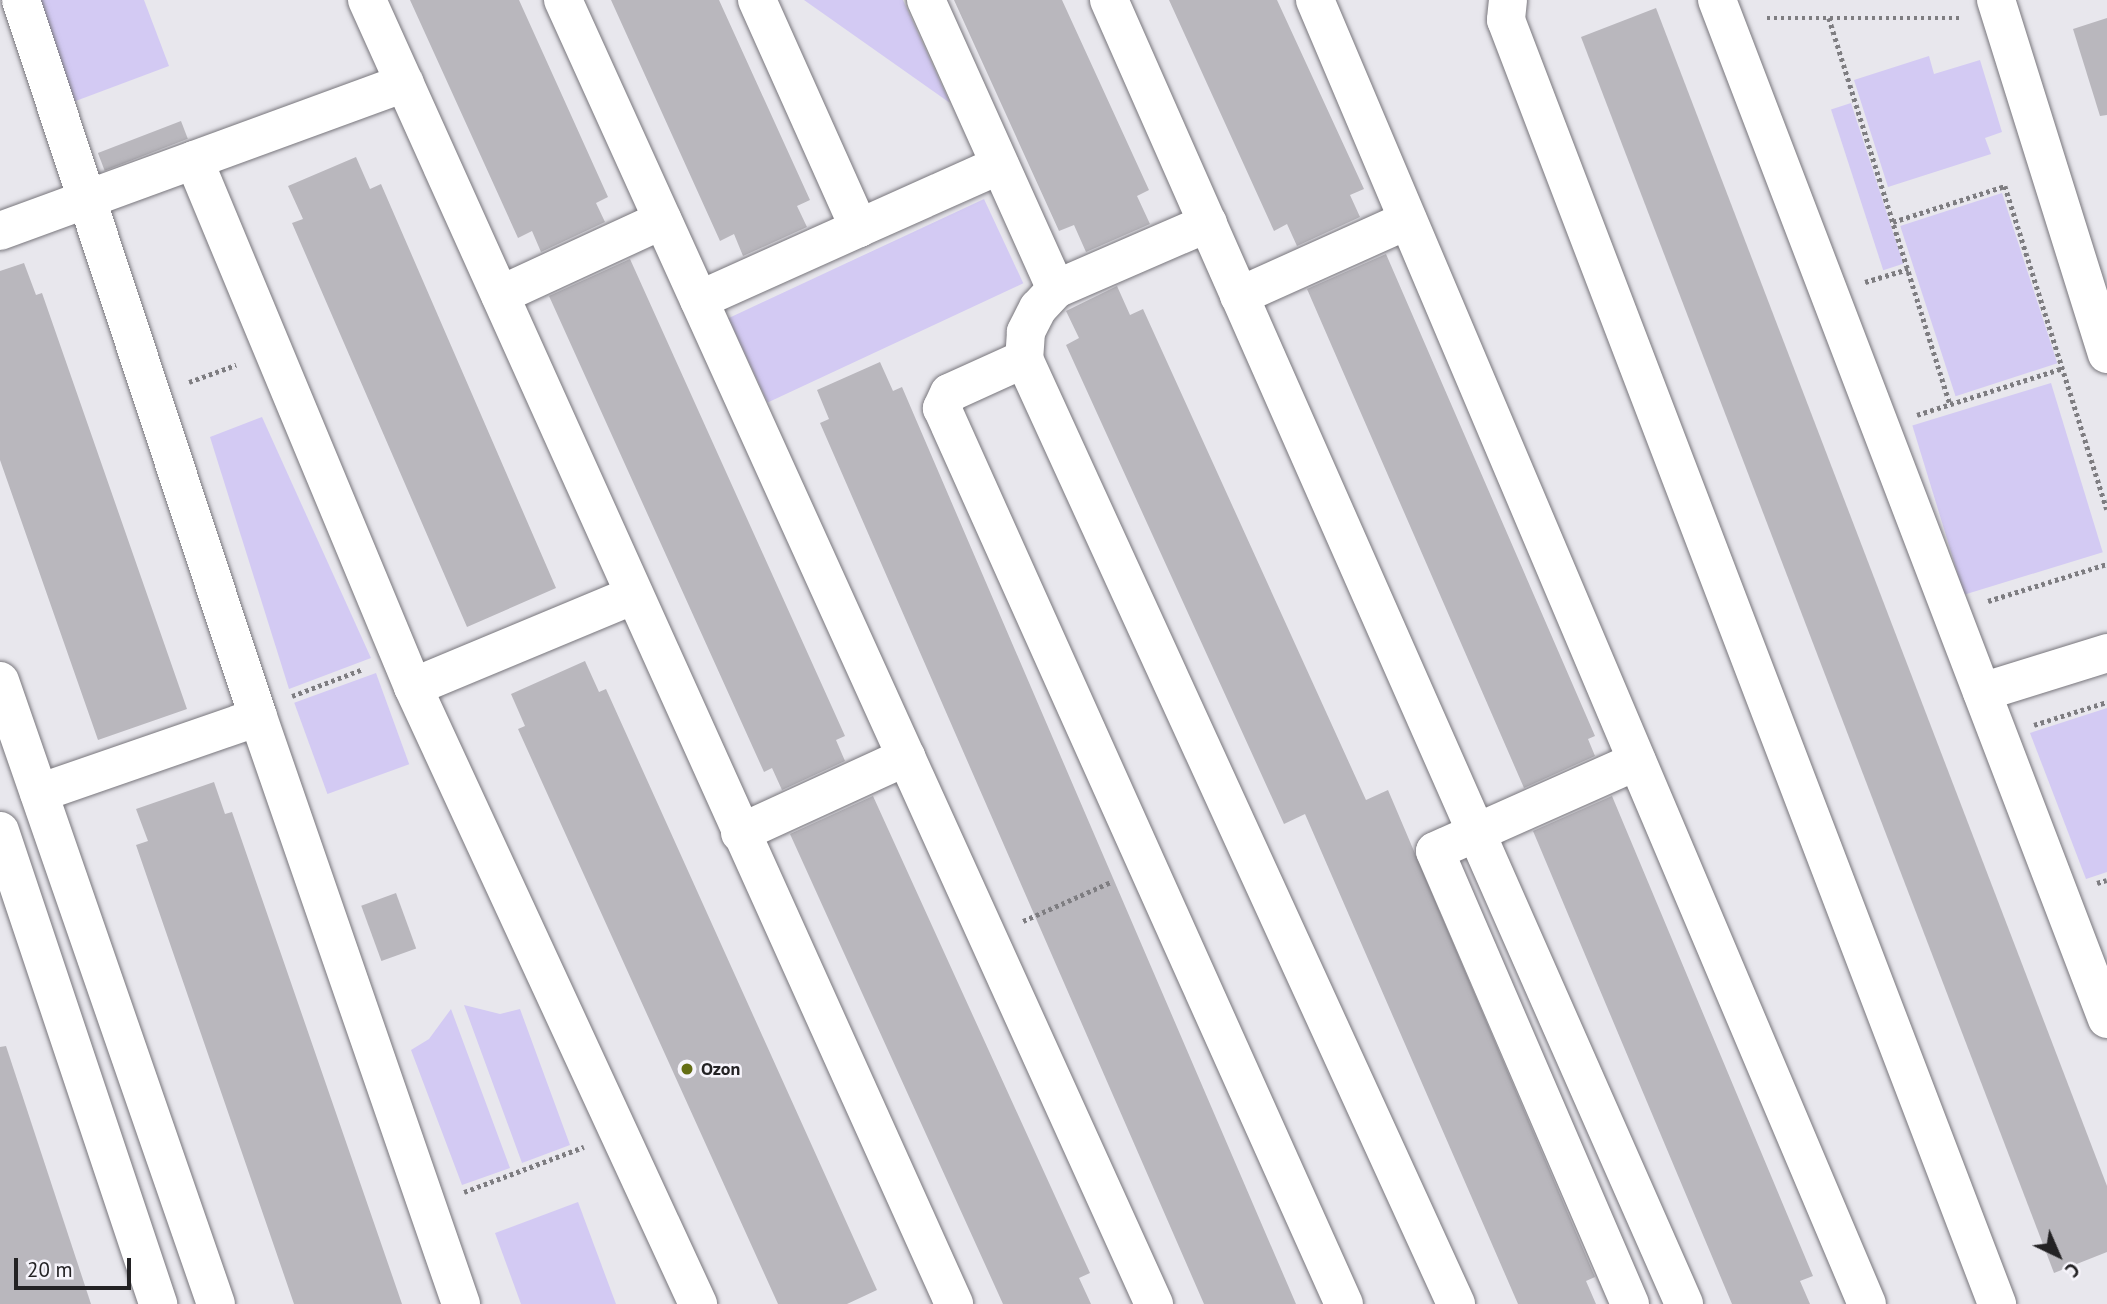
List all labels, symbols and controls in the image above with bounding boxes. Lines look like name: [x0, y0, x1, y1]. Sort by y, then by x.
place label: Ozon: [701, 1058, 740, 1080]
marker: Ozon: [679, 1061, 695, 1077]
north arrow: [2023, 1220, 2093, 1290]
scale bar: [18, 1244, 135, 1288]
text: 20 m: [27, 1256, 73, 1283]
text: С: [2060, 1258, 2085, 1282]

